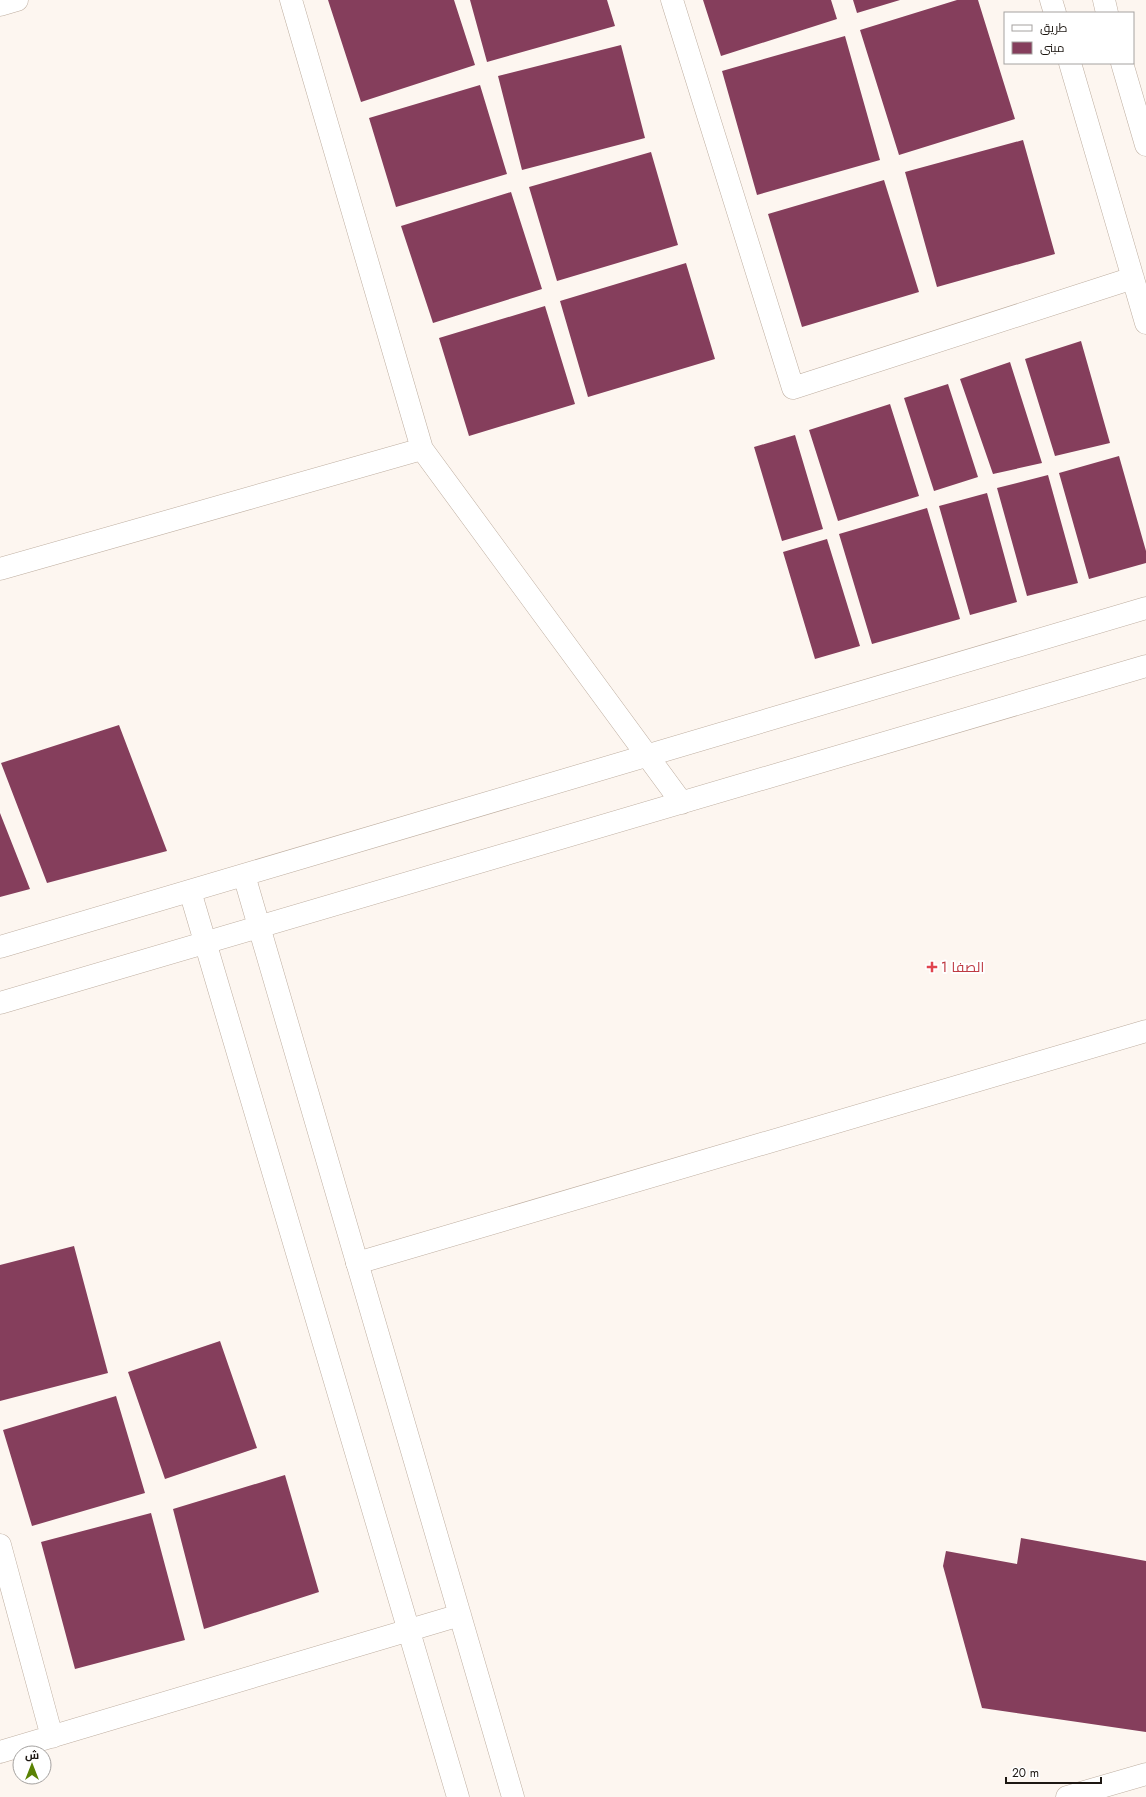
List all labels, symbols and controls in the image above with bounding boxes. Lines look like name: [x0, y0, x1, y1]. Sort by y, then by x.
legend: [1004, 12, 1134, 64]
text: طريق: [1040, 19, 1068, 37]
text: مبنى: [1040, 39, 1065, 57]
place label: الصفا 1: [941, 957, 984, 977]
marker: الصفا 1: [926, 961, 938, 973]
north arrow: [12, 1745, 52, 1785]
text: ش: [25, 1747, 39, 1763]
scale bar: [1006, 1759, 1101, 1785]
text: 20 m: [1012, 1764, 1039, 1782]

